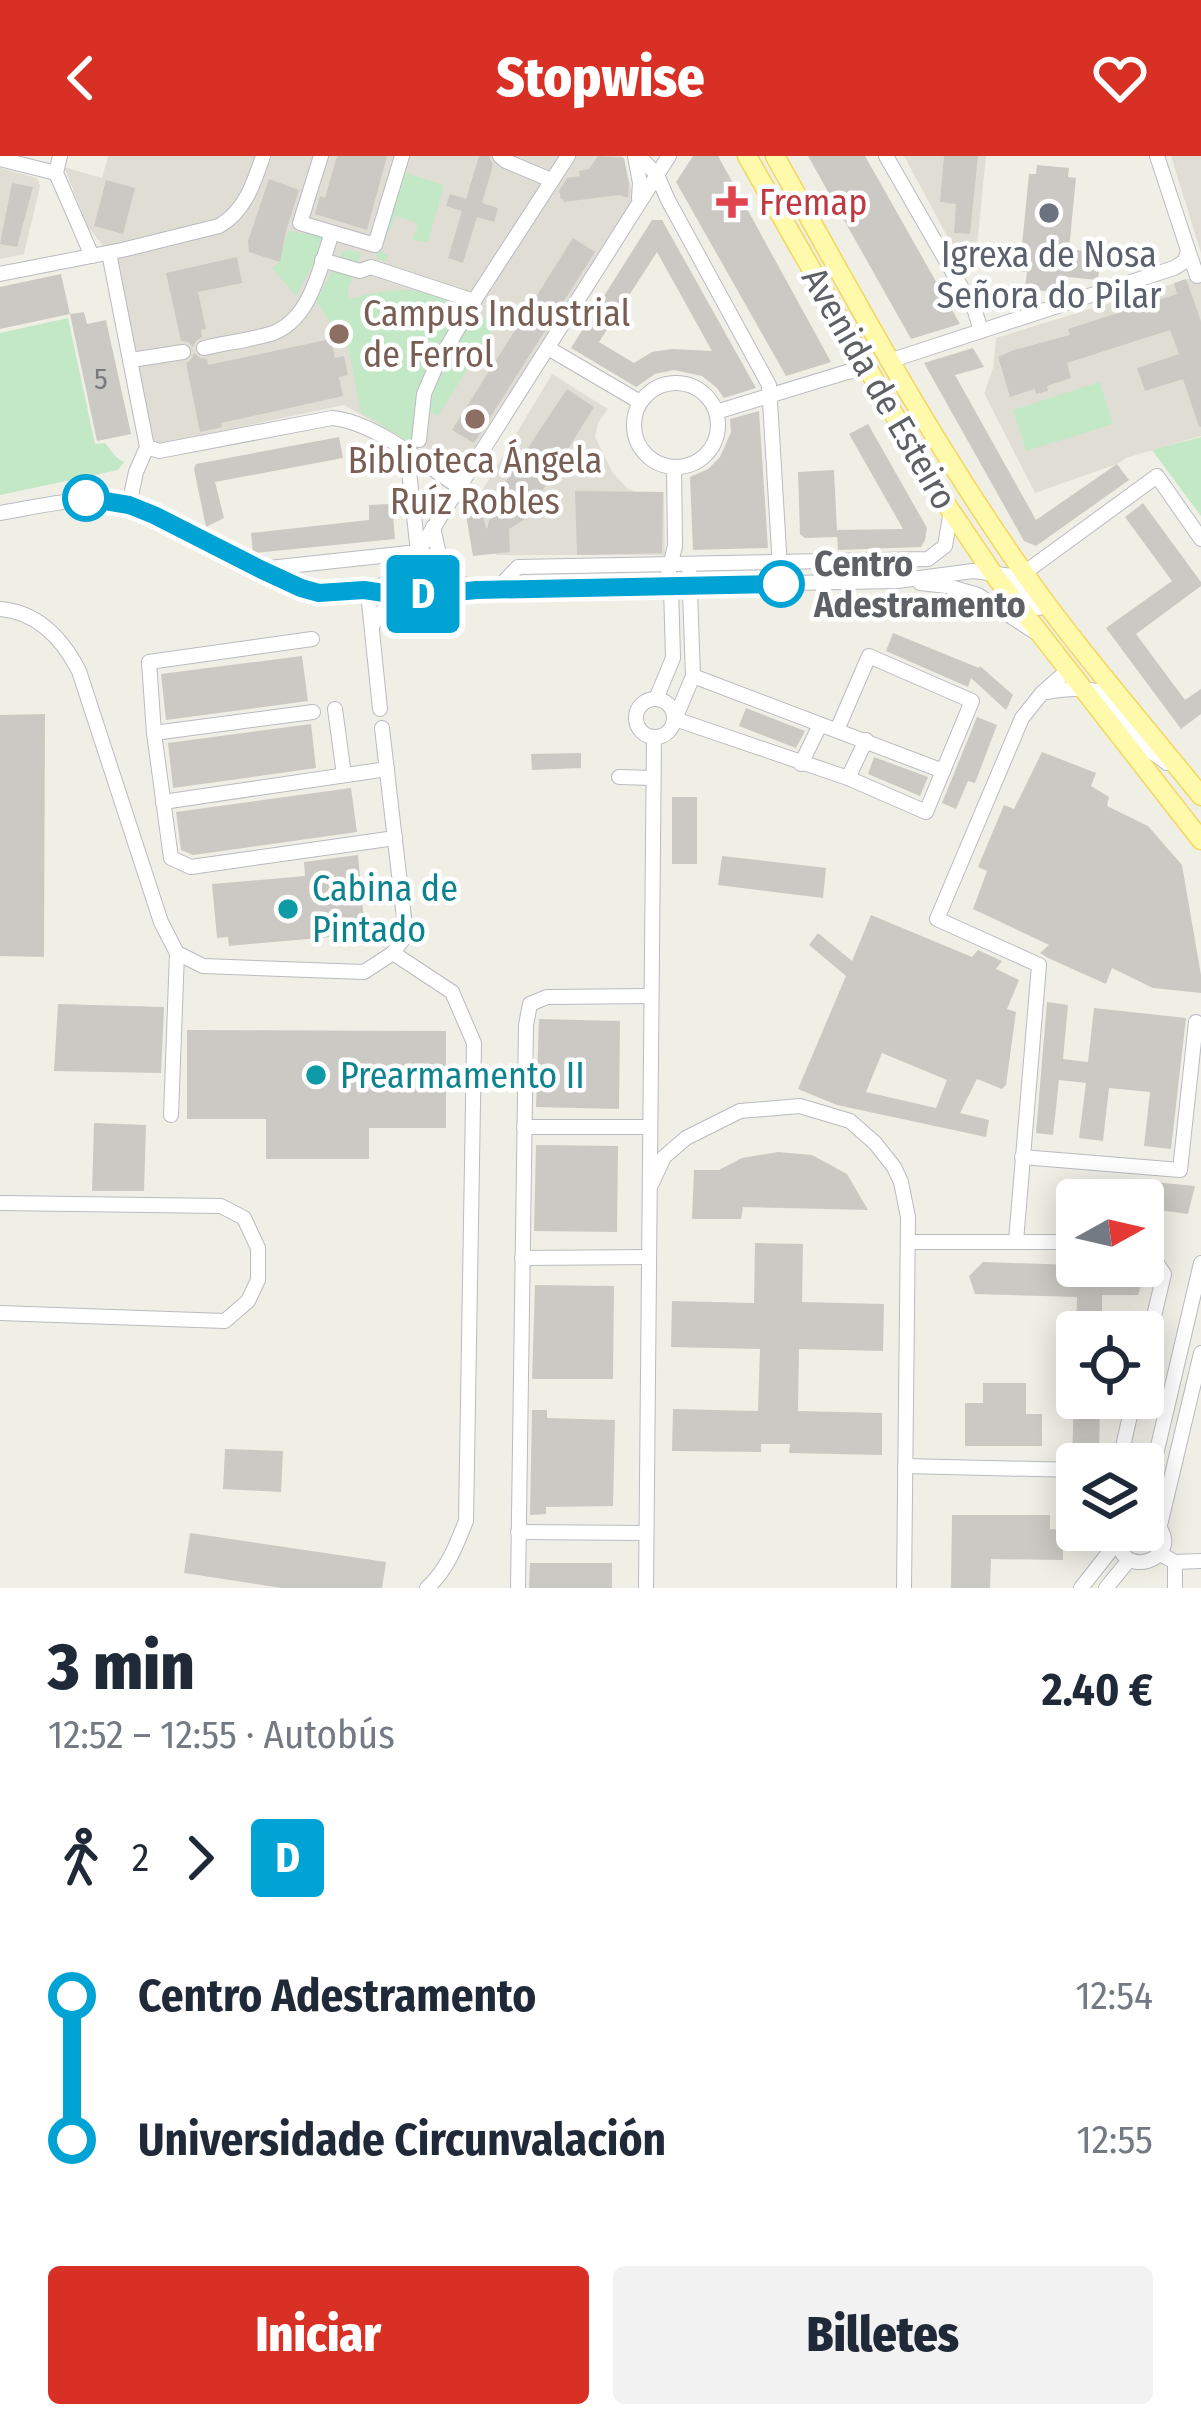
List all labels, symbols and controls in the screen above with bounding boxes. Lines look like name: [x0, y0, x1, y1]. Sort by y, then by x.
icon: back: [48, 45, 114, 111]
icon: heart: [1087, 45, 1153, 111]
text: Stopwise: [496, 46, 705, 110]
place label: Fremap: [759, 181, 867, 225]
marker: Fremap: [716, 186, 748, 218]
marker: Igrexa de Nosa Señora do Pilar: [1036, 200, 1062, 226]
place label: Igrexa de Nosa Señora do Pilar: [936, 233, 1162, 318]
street label: Avenida de Esteiro: [792, 260, 966, 517]
place label: Campus Industrial de Ferrol: [363, 292, 630, 377]
marker: Campus Industrial de Ferrol: [326, 321, 352, 347]
house number: 5: [94, 361, 108, 397]
marker: Biblioteca Ángela Ruíz Robles: [462, 406, 488, 432]
place label: Biblioteca Ángela Ruíz Robles: [348, 438, 602, 524]
unlabelled marker: [64, 476, 108, 520]
place label: Centro Adestramento: [813, 542, 1026, 627]
line badge: D: [384, 555, 462, 633]
marker: Centro Adestramento: [759, 562, 803, 606]
text: D: [411, 569, 436, 619]
place label: Cabina de Pintado: [312, 867, 458, 952]
marker: Cabina de Pintado: [275, 896, 301, 922]
place label: Prearmamento II: [340, 1054, 585, 1098]
marker: Prearmamento II: [303, 1062, 329, 1088]
north arrow: [1056, 1179, 1164, 1287]
map controls: [1056, 1179, 1164, 1551]
button: locate: [1056, 1311, 1164, 1419]
button: layers: [1056, 1443, 1164, 1551]
text: 3 min: [48, 1627, 195, 1706]
text: 2.40 €: [1042, 1663, 1153, 1717]
text: 12:52 – 12:55 · Autobús: [48, 1712, 395, 1758]
icon: walk: [48, 1825, 114, 1891]
icon: forward: [167, 1825, 233, 1891]
text: D: [275, 1833, 300, 1883]
text: 2: [132, 1835, 149, 1881]
text: Centro Adestramento: [138, 1969, 536, 2023]
text: 12:54: [1075, 1973, 1153, 2019]
text: Universidade Circunvalación: [138, 2113, 666, 2167]
text: 12:55: [1077, 2117, 1153, 2163]
button: Iniciar: [48, 2266, 589, 2404]
button: Billetes: [613, 2266, 1153, 2404]

